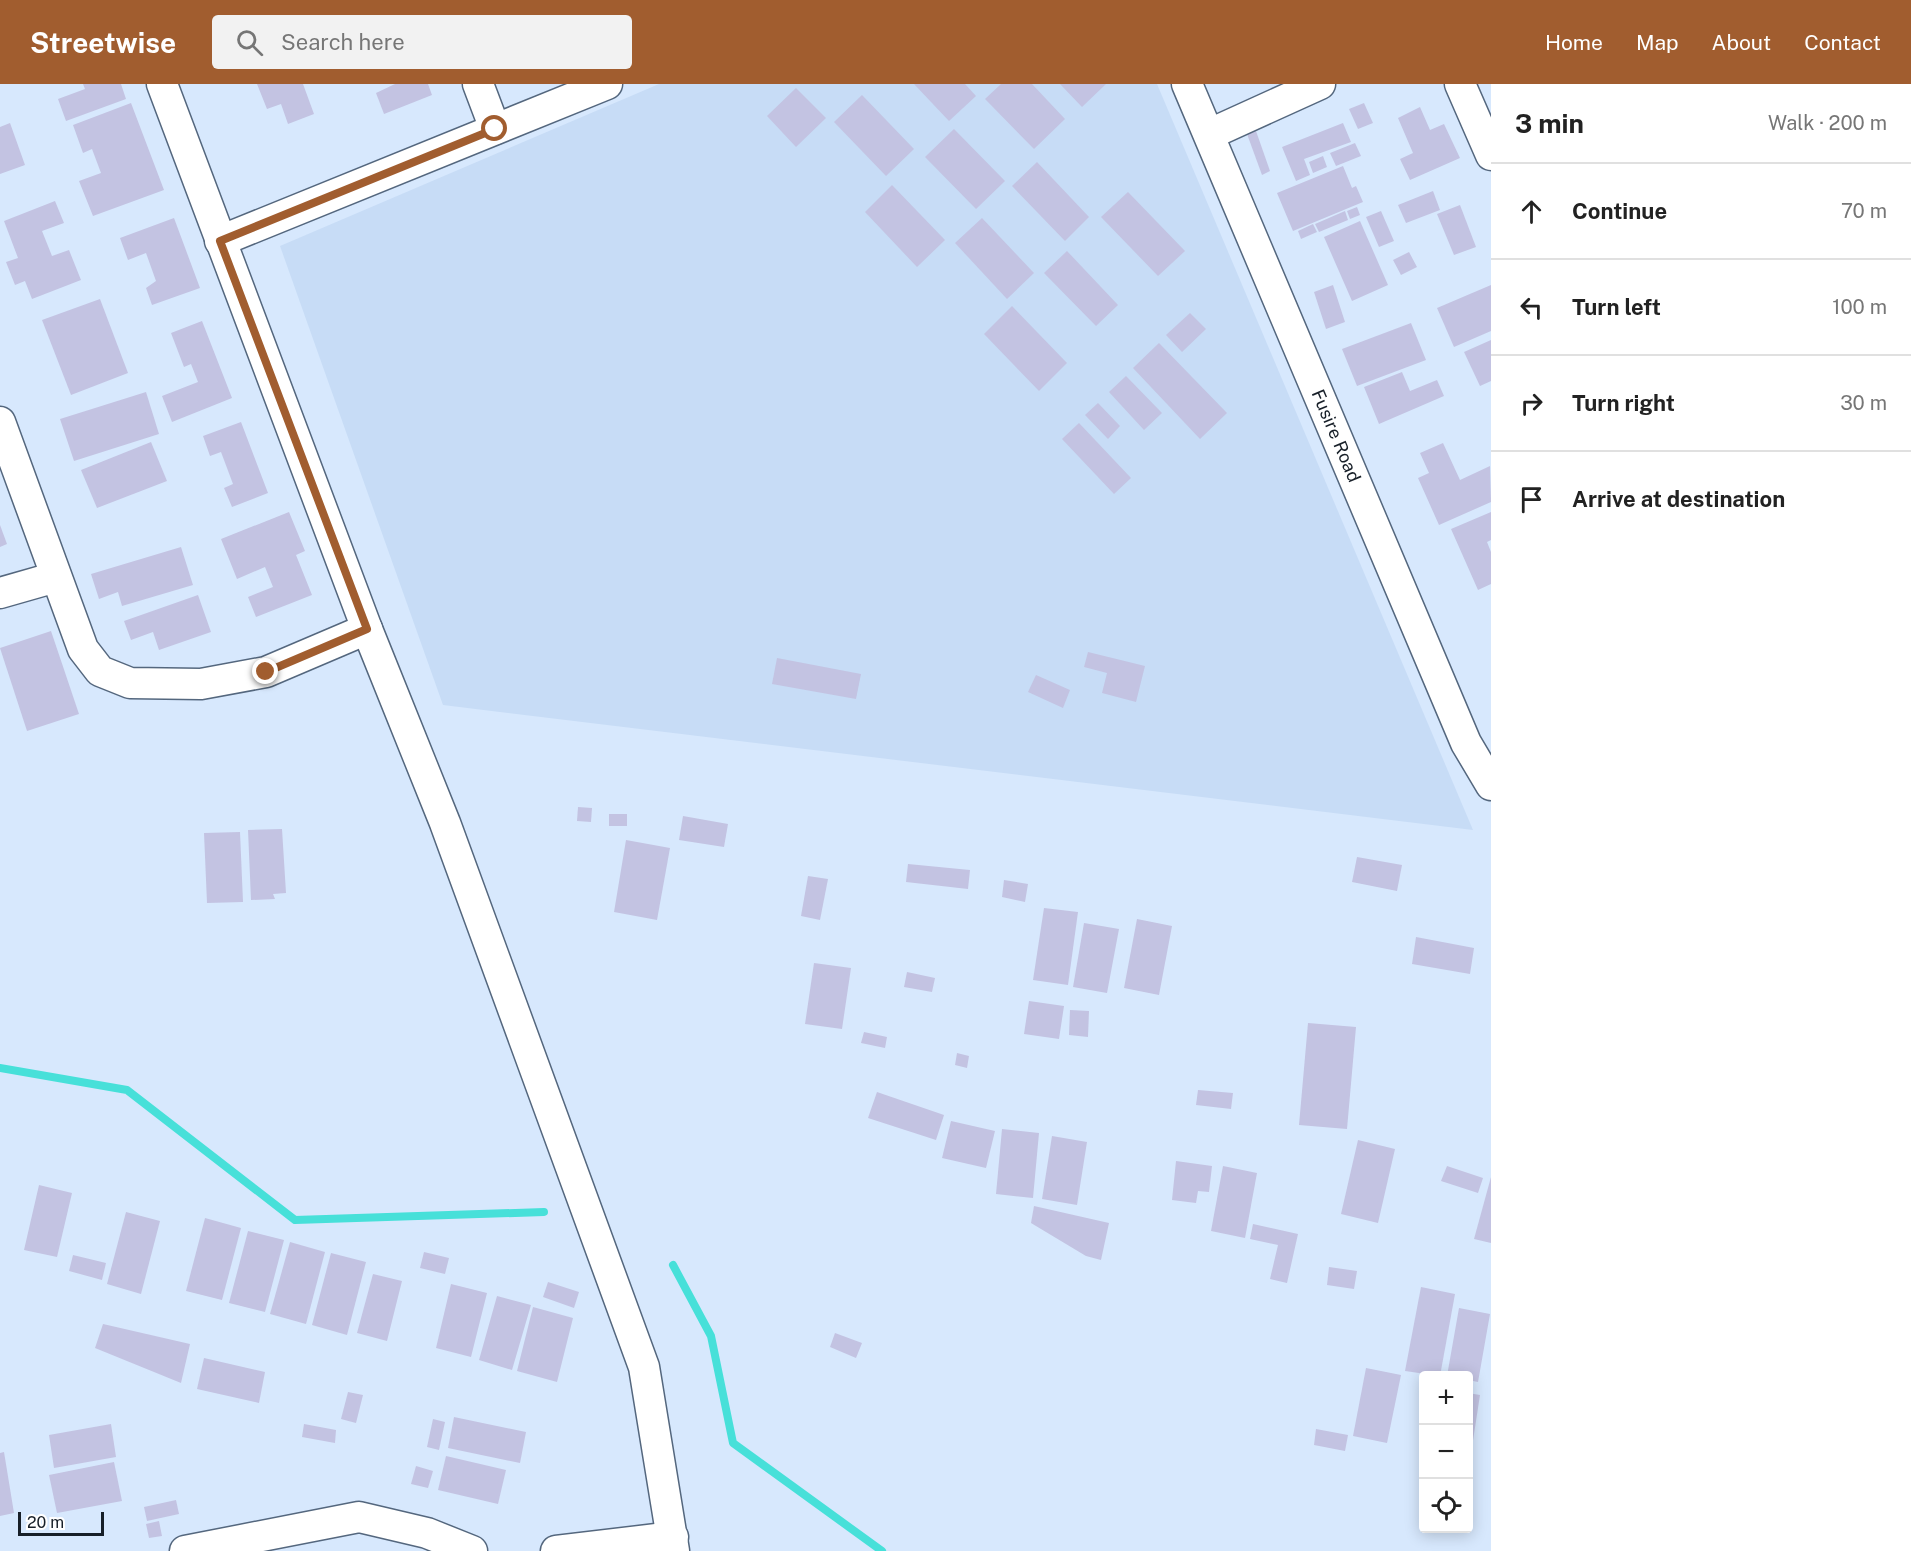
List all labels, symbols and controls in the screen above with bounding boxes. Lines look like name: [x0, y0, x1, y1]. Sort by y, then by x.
search box: [212, 15, 632, 69]
text: Streetwise: [30, 26, 176, 59]
icon: search: [233, 26, 266, 59]
text: Search here: [281, 29, 405, 55]
text: Home: [1545, 30, 1603, 55]
text: Map: [1636, 30, 1679, 55]
text: About: [1712, 30, 1771, 55]
text: Contact: [1804, 30, 1881, 55]
text: 3 min: [1515, 108, 1584, 139]
text: Walk · 200 m: [1768, 111, 1887, 135]
route start: [481, 115, 507, 141]
icon: ahead: [1515, 195, 1548, 228]
text: Continue: [1572, 198, 1667, 224]
text: 70 m: [1841, 199, 1887, 223]
icon: left: [1515, 291, 1548, 324]
text: Turn left: [1572, 294, 1661, 320]
text: 100 m: [1832, 295, 1887, 319]
street label: Fusire Road: [1307, 386, 1365, 485]
icon: right: [1515, 387, 1548, 420]
text: Turn right: [1572, 390, 1675, 416]
text: 30 m: [1840, 391, 1887, 415]
icon: arrive: [1515, 483, 1548, 516]
text: Arrive at destination: [1572, 486, 1785, 512]
route end: [252, 658, 278, 684]
map controls: [1419, 1371, 1473, 1533]
button: +: [1419, 1371, 1473, 1425]
button: −: [1419, 1425, 1473, 1479]
button: locate: [1419, 1479, 1473, 1533]
scale bar: [18, 1509, 104, 1536]
text: 20 m: [27, 1513, 64, 1532]

